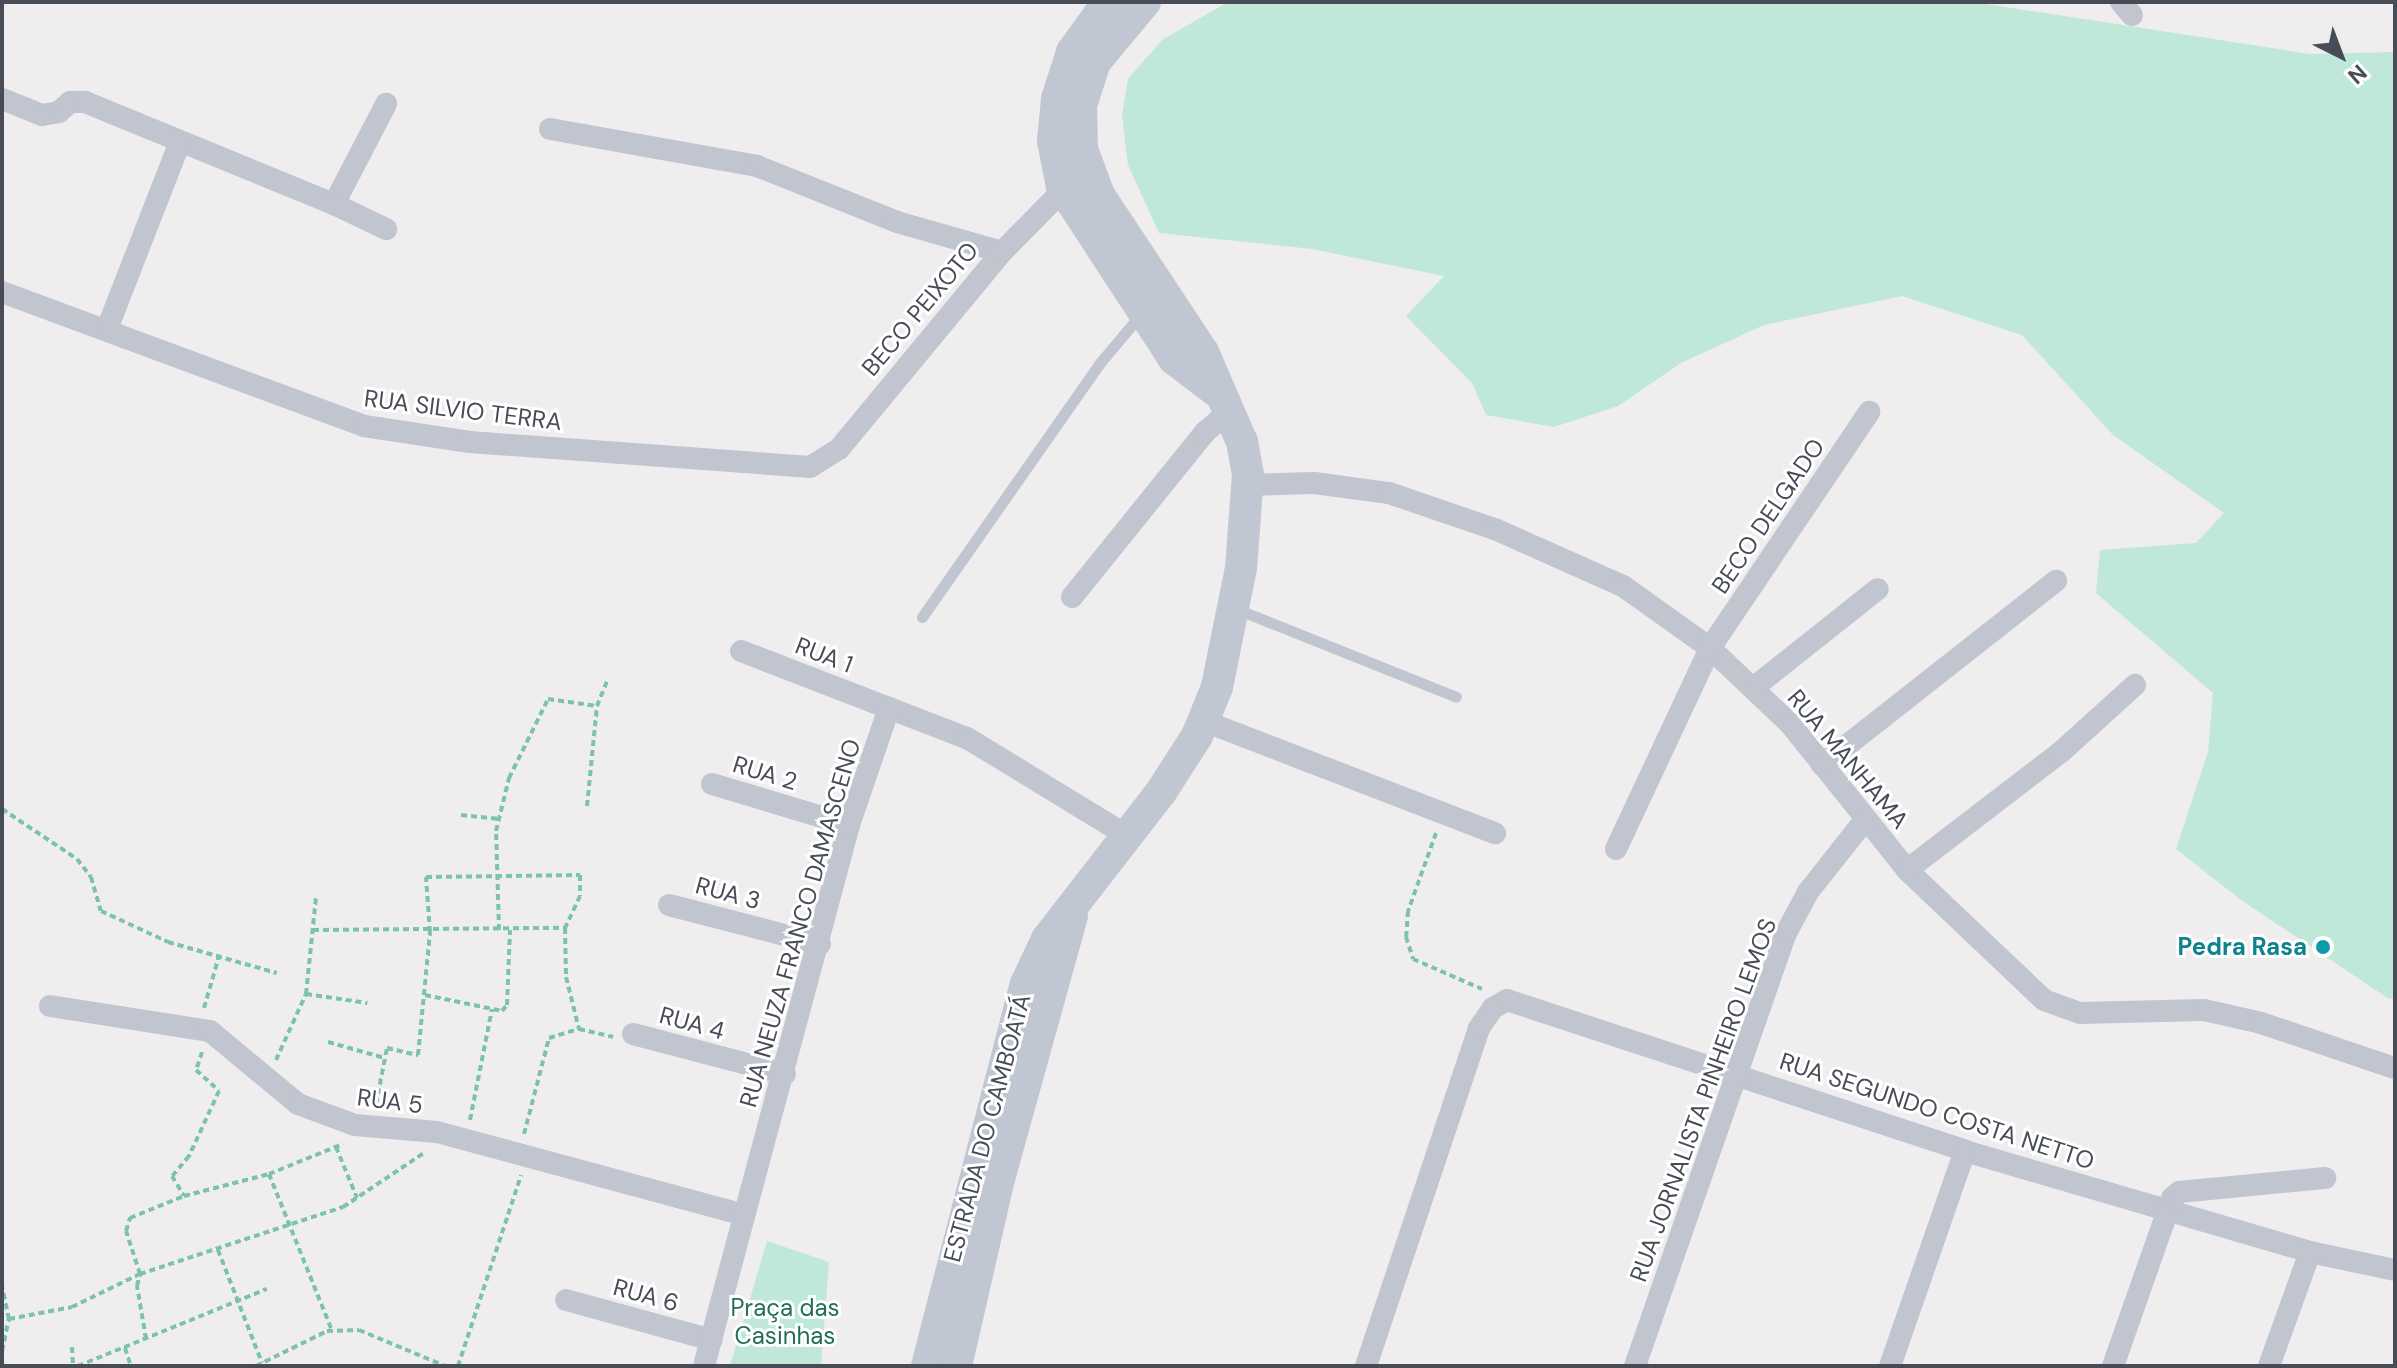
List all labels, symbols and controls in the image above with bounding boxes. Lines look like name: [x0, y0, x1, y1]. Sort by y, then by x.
north arrow: [2301, 16, 2381, 96]
text: N: [2342, 58, 2373, 90]
street label: BECO PEIXOTO: [856, 236, 984, 382]
street label: RUA SILVIO TERRA: [362, 384, 564, 436]
street label: BECO DELGADO: [1706, 433, 1830, 599]
street label: RUA 1: [791, 631, 857, 679]
street label: RUA MANHAMA: [1781, 684, 1915, 834]
street label: RUA NEUZA FRANCO DAMASCENO: [734, 736, 866, 1110]
street label: RUA 2: [730, 750, 800, 796]
street label: RUA 3: [693, 871, 763, 915]
street label: RUA JORNALISTA PINHEIRO LEMOS: [1624, 914, 1782, 1286]
place label: Pedra Rasa: [2178, 933, 2307, 961]
marker: Pedra Rasa: [2314, 938, 2332, 956]
street label: ESTRADA DO CAMBOATÁ: [937, 991, 1037, 1265]
street label: RUA 4: [656, 1001, 728, 1045]
street label: RUA SEGUNDO COSTA NETTO: [1776, 1046, 2098, 1176]
street label: RUA 5: [355, 1083, 425, 1119]
street label: RUA 6: [610, 1272, 682, 1318]
park label: Praça das Casinhas: [730, 1294, 840, 1350]

